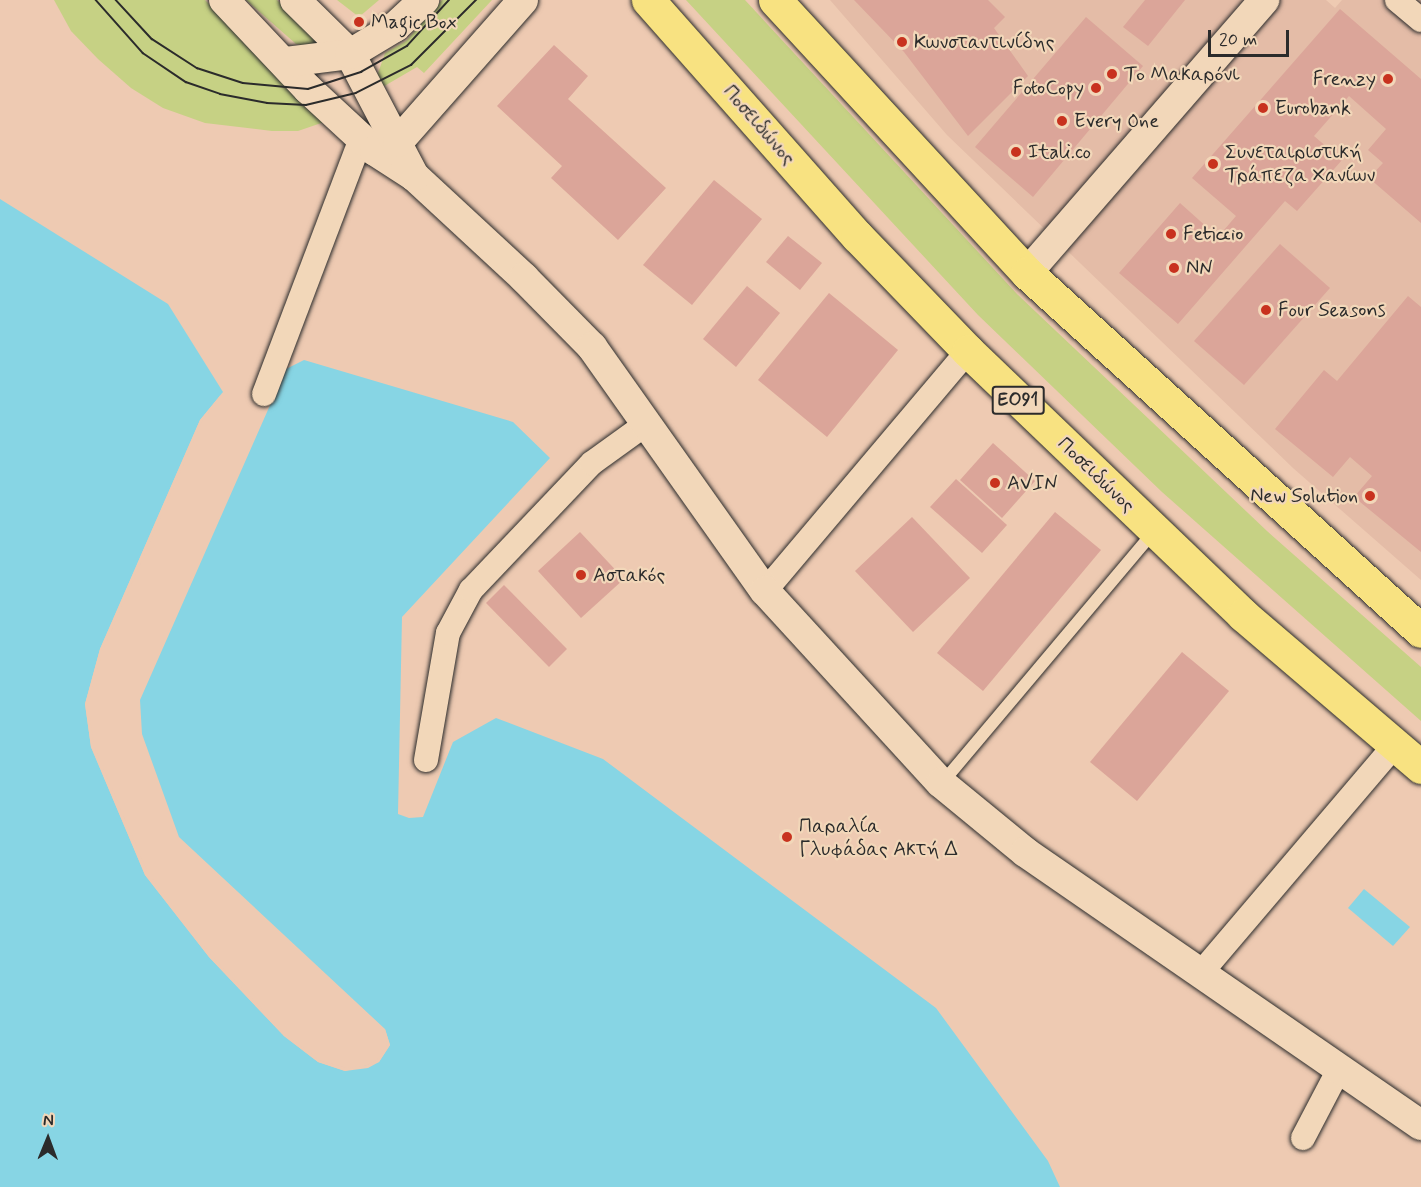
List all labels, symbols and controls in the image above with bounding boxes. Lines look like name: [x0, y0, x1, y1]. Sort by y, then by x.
place label: Magic Box: [371, 10, 458, 34]
marker: Magic Box: [352, 15, 366, 29]
scale bar: [1211, 18, 1292, 56]
text: 20 m: [1219, 28, 1257, 52]
place label: Κωνσταντινίδης: [914, 30, 1054, 54]
marker: Κωνσταντινίδης: [895, 35, 909, 49]
place label: Το Μακαρόνι: [1124, 62, 1239, 86]
marker: Το Μακαρόνι: [1105, 67, 1119, 81]
place label: Frenzy: [1313, 67, 1376, 91]
marker: Frenzy: [1381, 72, 1395, 86]
place label: FotoCopy: [1013, 76, 1084, 100]
street label: Ποσειδώνος: [718, 80, 800, 170]
marker: FotoCopy: [1089, 81, 1103, 95]
place label: Eurobank: [1275, 96, 1351, 120]
marker: Eurobank: [1256, 101, 1270, 115]
place label: Every One: [1074, 109, 1159, 133]
marker: Every One: [1055, 114, 1069, 128]
place label: Itali.co: [1028, 140, 1091, 164]
place label: Συνεταιριστική Τράπεζα Χανίων: [1225, 140, 1375, 187]
marker: Itali.co: [1009, 145, 1023, 159]
marker: Συνεταιριστική Τράπεζα Χανίων: [1206, 157, 1220, 171]
place label: Feticcio: [1183, 222, 1243, 246]
marker: Feticcio: [1164, 227, 1178, 241]
place label: NN: [1186, 256, 1213, 280]
marker: NN: [1167, 261, 1181, 275]
place label: Four Seasons: [1278, 298, 1390, 322]
marker: Four Seasons: [1259, 303, 1273, 317]
road number: ΕΟ91: [991, 385, 1045, 415]
street label: Ποσειδώνος: [1052, 432, 1140, 518]
place label: AVIN: [1007, 471, 1058, 495]
marker: AVIN: [988, 476, 1002, 490]
place label: New Solution: [1254, 484, 1358, 508]
marker: New Solution: [1363, 489, 1377, 503]
place label: Αστακός: [593, 563, 665, 587]
marker: Αστακός: [574, 568, 588, 582]
place label: Παραλία Γλυφάδας Ακτή Δ: [799, 814, 958, 861]
marker: Παραλία Γλυφάδας Ακτή Δ: [780, 830, 794, 844]
north arrow: [18, 1109, 78, 1169]
text: N: [43, 1110, 54, 1131]

